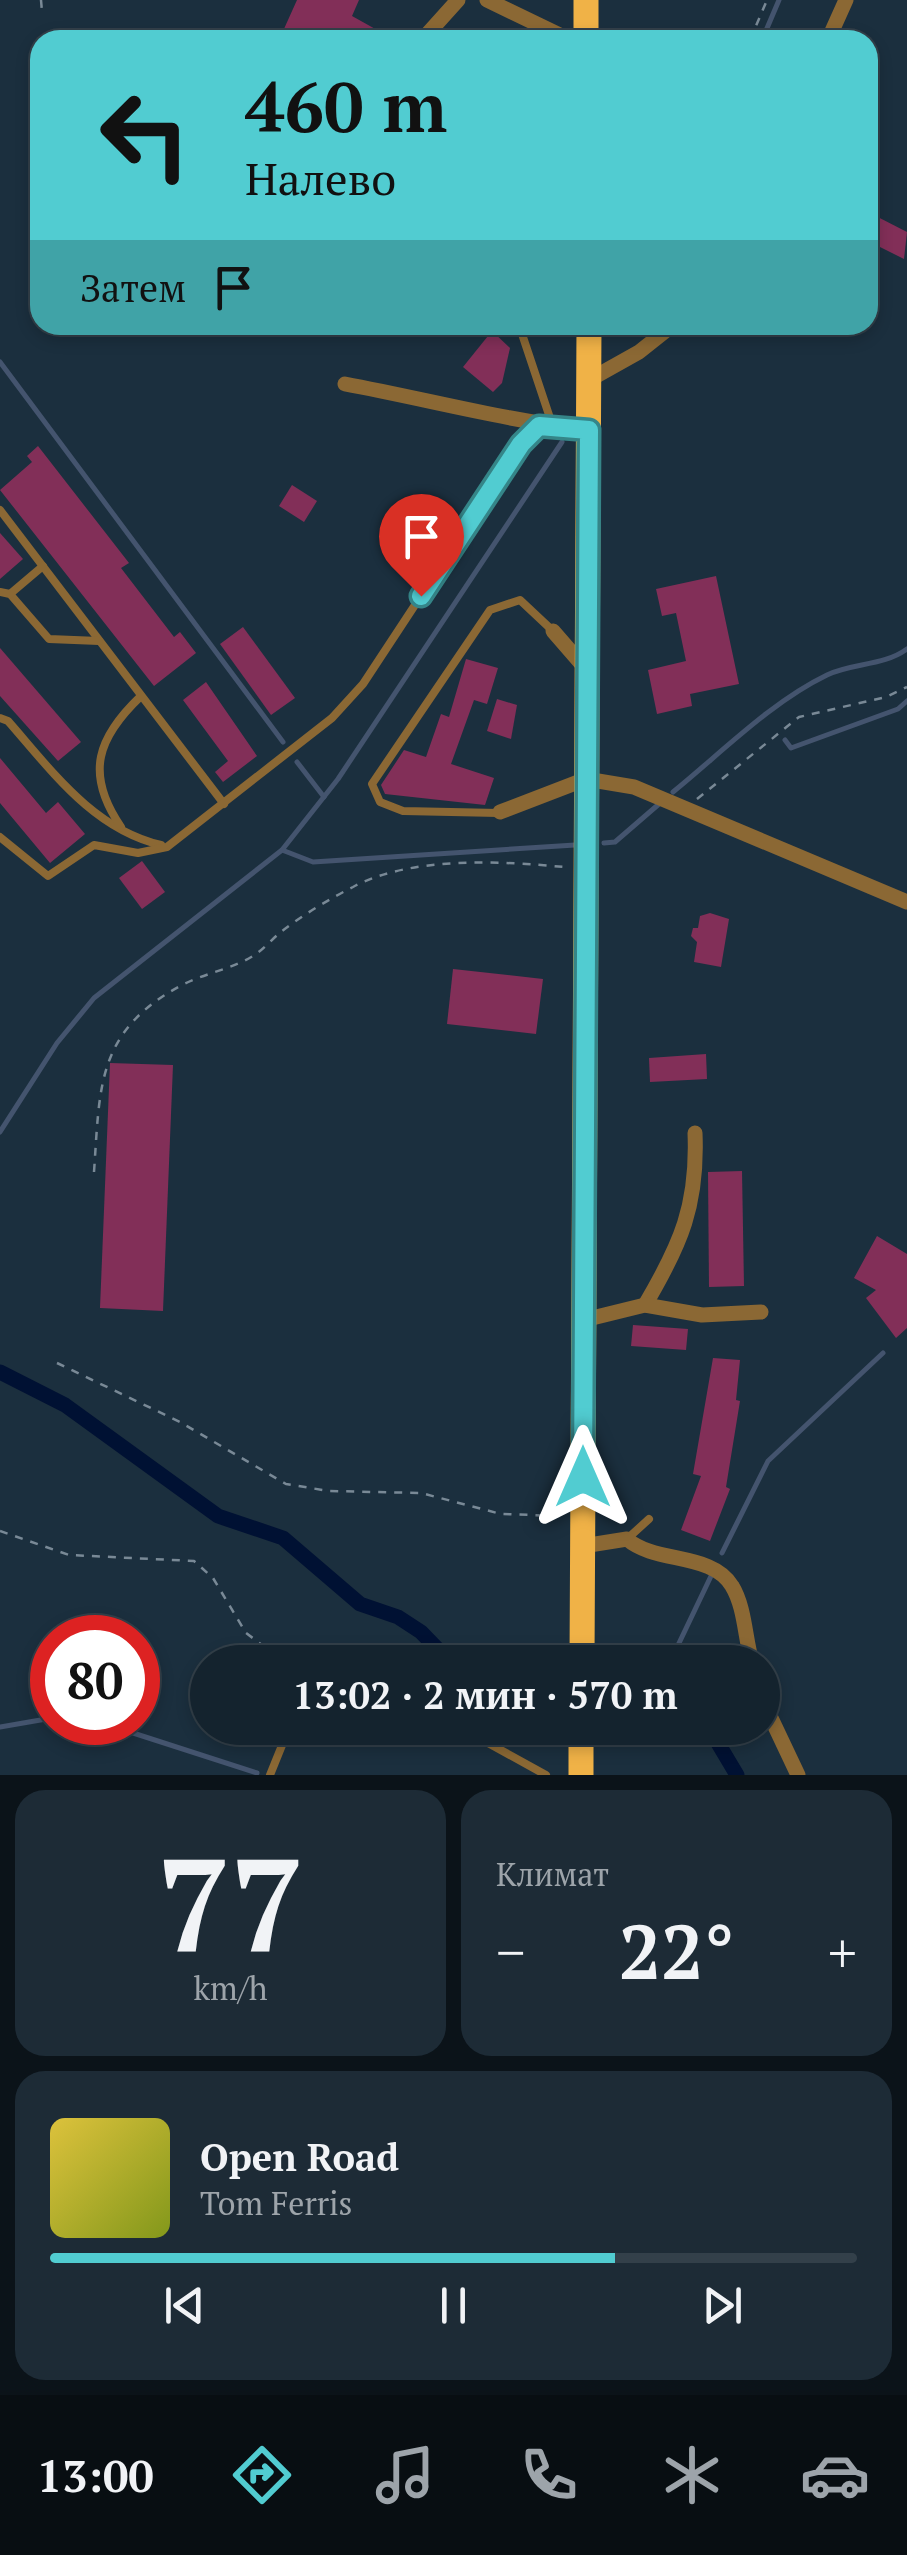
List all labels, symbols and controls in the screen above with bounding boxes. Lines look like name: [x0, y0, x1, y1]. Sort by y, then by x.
text: 460 m: [245, 59, 447, 152]
icon: left: [80, 70, 210, 200]
text: Налево: [245, 148, 396, 208]
icon: arrive: [206, 260, 261, 315]
text: Затем: [80, 263, 186, 313]
pin: [379, 494, 464, 597]
icon: arrive: [394, 509, 449, 564]
position arrow: [531, 1425, 635, 1529]
speed limit sign: 80: [30, 1615, 160, 1745]
text: 13:02 · 2 мин · 570 m: [292, 1670, 678, 1720]
text: 77: [157, 1816, 304, 1988]
text: Климат: [496, 1853, 609, 1895]
text: 22°: [619, 1901, 734, 2000]
text: −: [496, 1915, 525, 1988]
text: +: [828, 1915, 857, 1988]
text: km/h: [194, 1967, 267, 2009]
text: Open Road: [200, 2132, 399, 2182]
text: Tom Ferris: [200, 2182, 352, 2224]
icon: previous: [157, 2278, 212, 2333]
icon: pause: [426, 2278, 481, 2333]
icon: next: [695, 2278, 750, 2333]
icon: directions: [227, 2440, 297, 2510]
icon: music: [370, 2440, 440, 2510]
icon: phone: [514, 2440, 584, 2510]
icon: climate: [657, 2440, 727, 2510]
icon: car: [800, 2440, 870, 2510]
text: 13:00: [37, 2445, 154, 2505]

